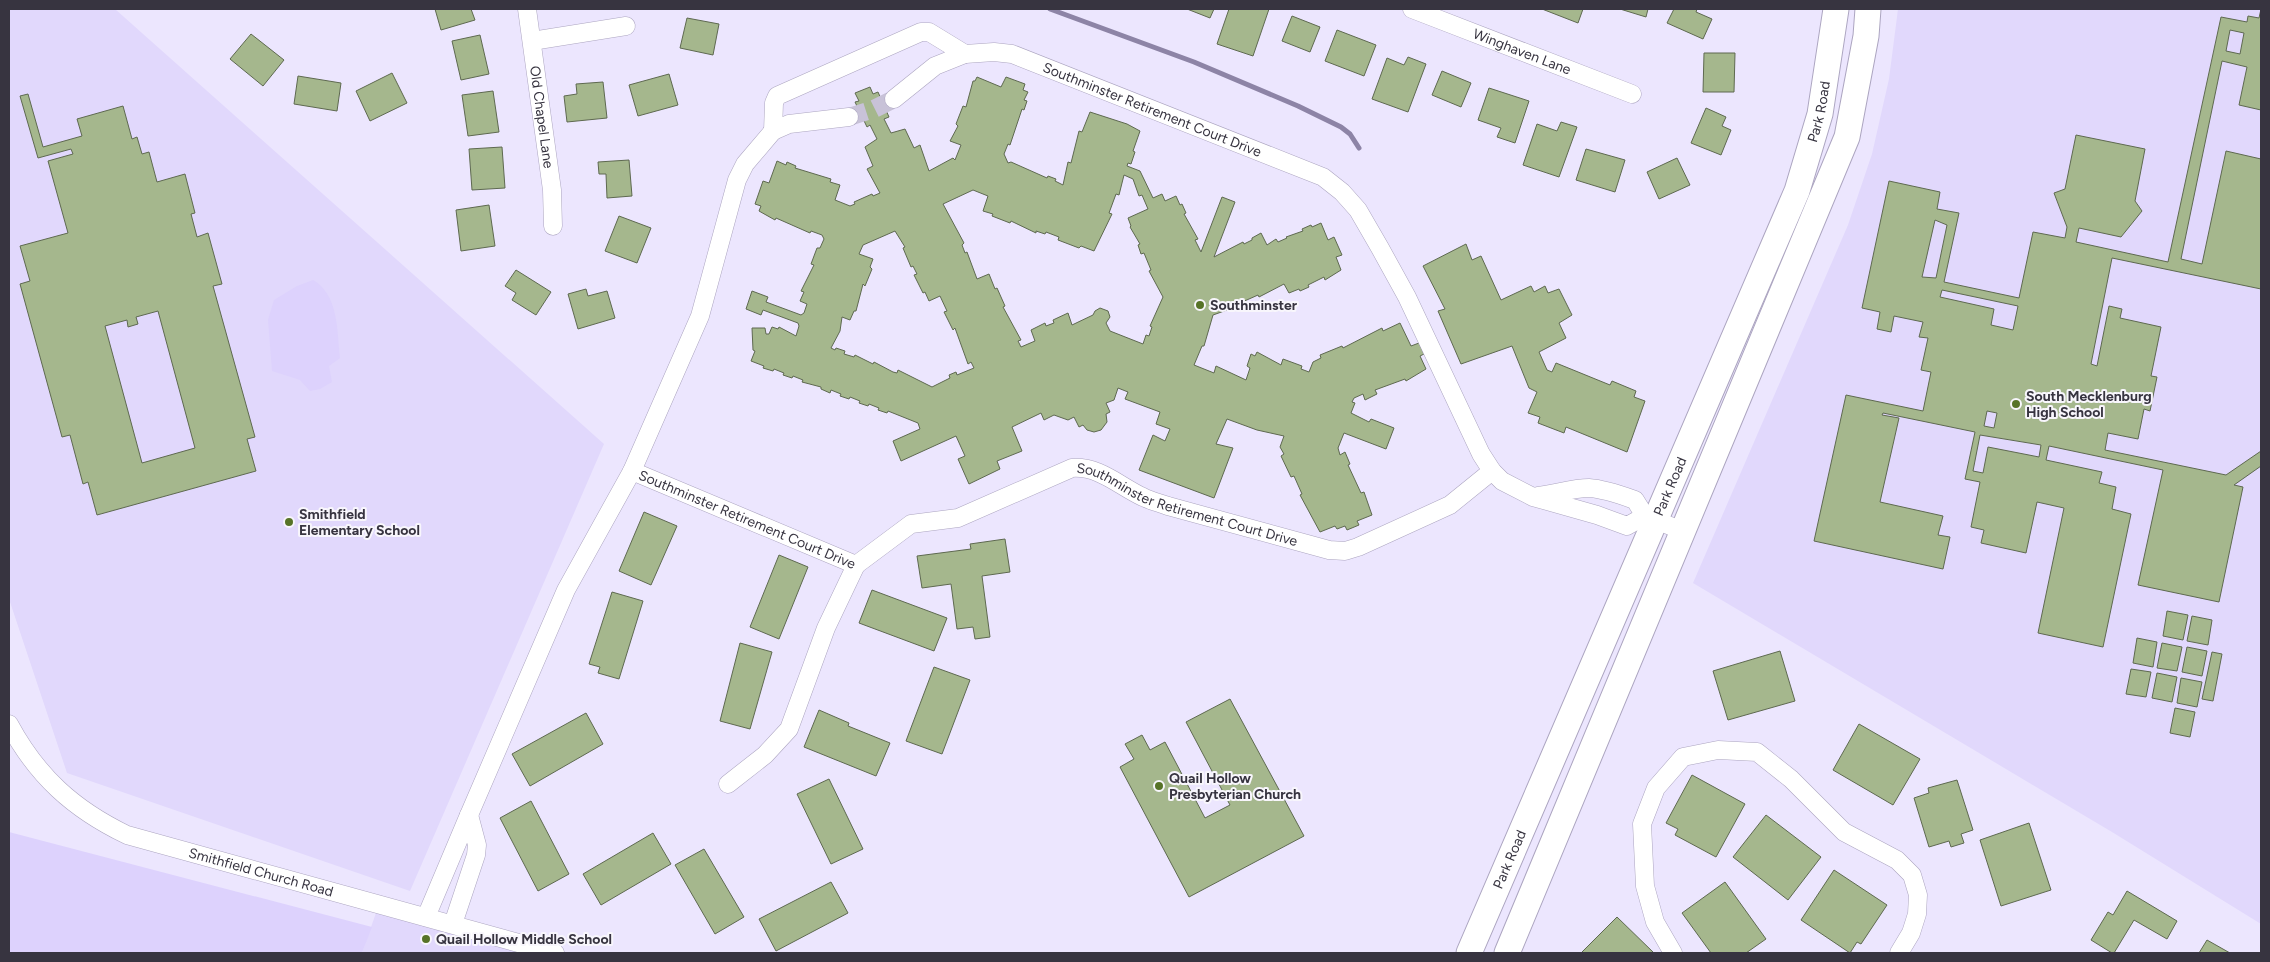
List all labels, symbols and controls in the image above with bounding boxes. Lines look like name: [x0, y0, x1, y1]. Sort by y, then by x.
street label: Winghaven Lane: [1471, 25, 1574, 79]
street label: Southminster Retirement Court Drive: [1040, 59, 1264, 161]
street label: Old Chapel Lane: [526, 65, 557, 170]
street label: Park Road: [1804, 80, 1834, 144]
place label: Southminster: [1210, 297, 1298, 314]
marker: Southminster: [1194, 299, 1206, 311]
place label: South Mecklenburg High School: [2026, 388, 2152, 421]
marker: South Mecklenburg High School: [2010, 398, 2022, 410]
street label: Park Road: [1650, 455, 1690, 519]
street label: Southminster Retirement Court Drive: [1076, 460, 1300, 550]
street label: Southminster Retirement Court Drive: [636, 467, 858, 573]
place label: Smithfield Elementary School: [299, 506, 420, 539]
marker: Smithfield Elementary School: [283, 516, 295, 528]
place label: Quail Hollow Presbyterian Church: [1169, 770, 1301, 803]
marker: Quail Hollow Presbyterian Church: [1153, 780, 1165, 792]
street label: Park Road: [1490, 828, 1530, 892]
street label: Smithfield Church Road: [187, 844, 335, 900]
place label: Quail Hollow Middle School: [436, 931, 612, 948]
marker: Quail Hollow Middle School: [420, 933, 432, 945]

